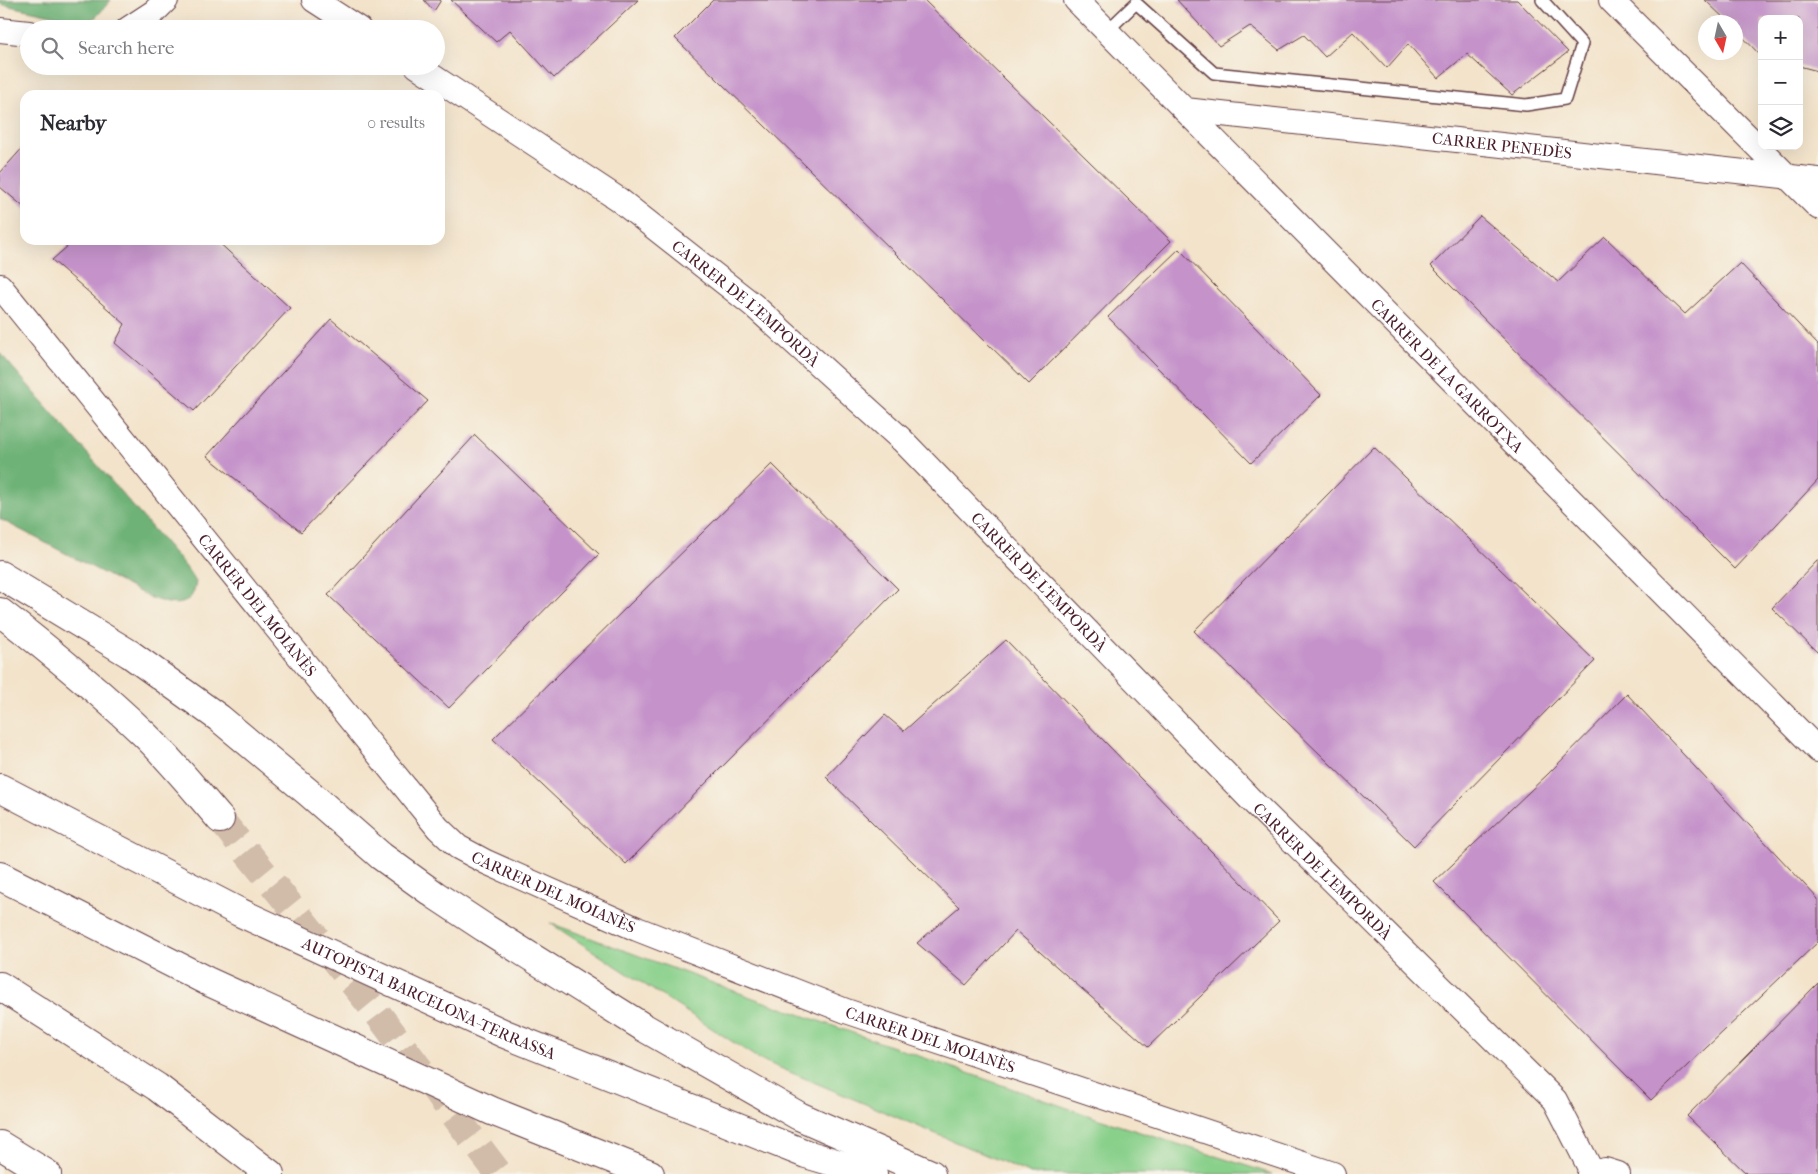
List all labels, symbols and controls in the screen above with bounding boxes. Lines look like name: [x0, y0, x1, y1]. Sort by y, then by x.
north arrow: [1698, 15, 1743, 60]
map controls: [1758, 15, 1803, 150]
button: +: [1758, 15, 1803, 60]
search box: [20, 20, 445, 75]
icon: search: [38, 34, 66, 62]
text: Search here: [78, 37, 174, 59]
button: −: [1758, 60, 1803, 105]
button: layers: [1758, 105, 1803, 150]
text: Nearby: [40, 111, 106, 135]
text: 0 results: [367, 113, 425, 132]
street label: CARRER PENEDÈS: [1431, 128, 1573, 162]
street label: CARRER DE L'EMPORDÀ: [668, 236, 825, 371]
street label: CARRER DE LA GARROTXA: [1367, 294, 1528, 457]
street label: CARRER DE L'EMPORDÀ: [967, 508, 1112, 656]
street label: CARRER DEL MOIANÈS: [194, 530, 321, 680]
street label: CARRER DE L'EMPORDÀ: [1250, 798, 1397, 944]
street label: CARRER DEL MOIANÈS: [468, 847, 639, 937]
street label: AUTOPISTA BARCELONA-TERRASSA: [299, 932, 559, 1063]
street label: CARRER DEL MOIANÈS: [843, 1002, 1018, 1076]

